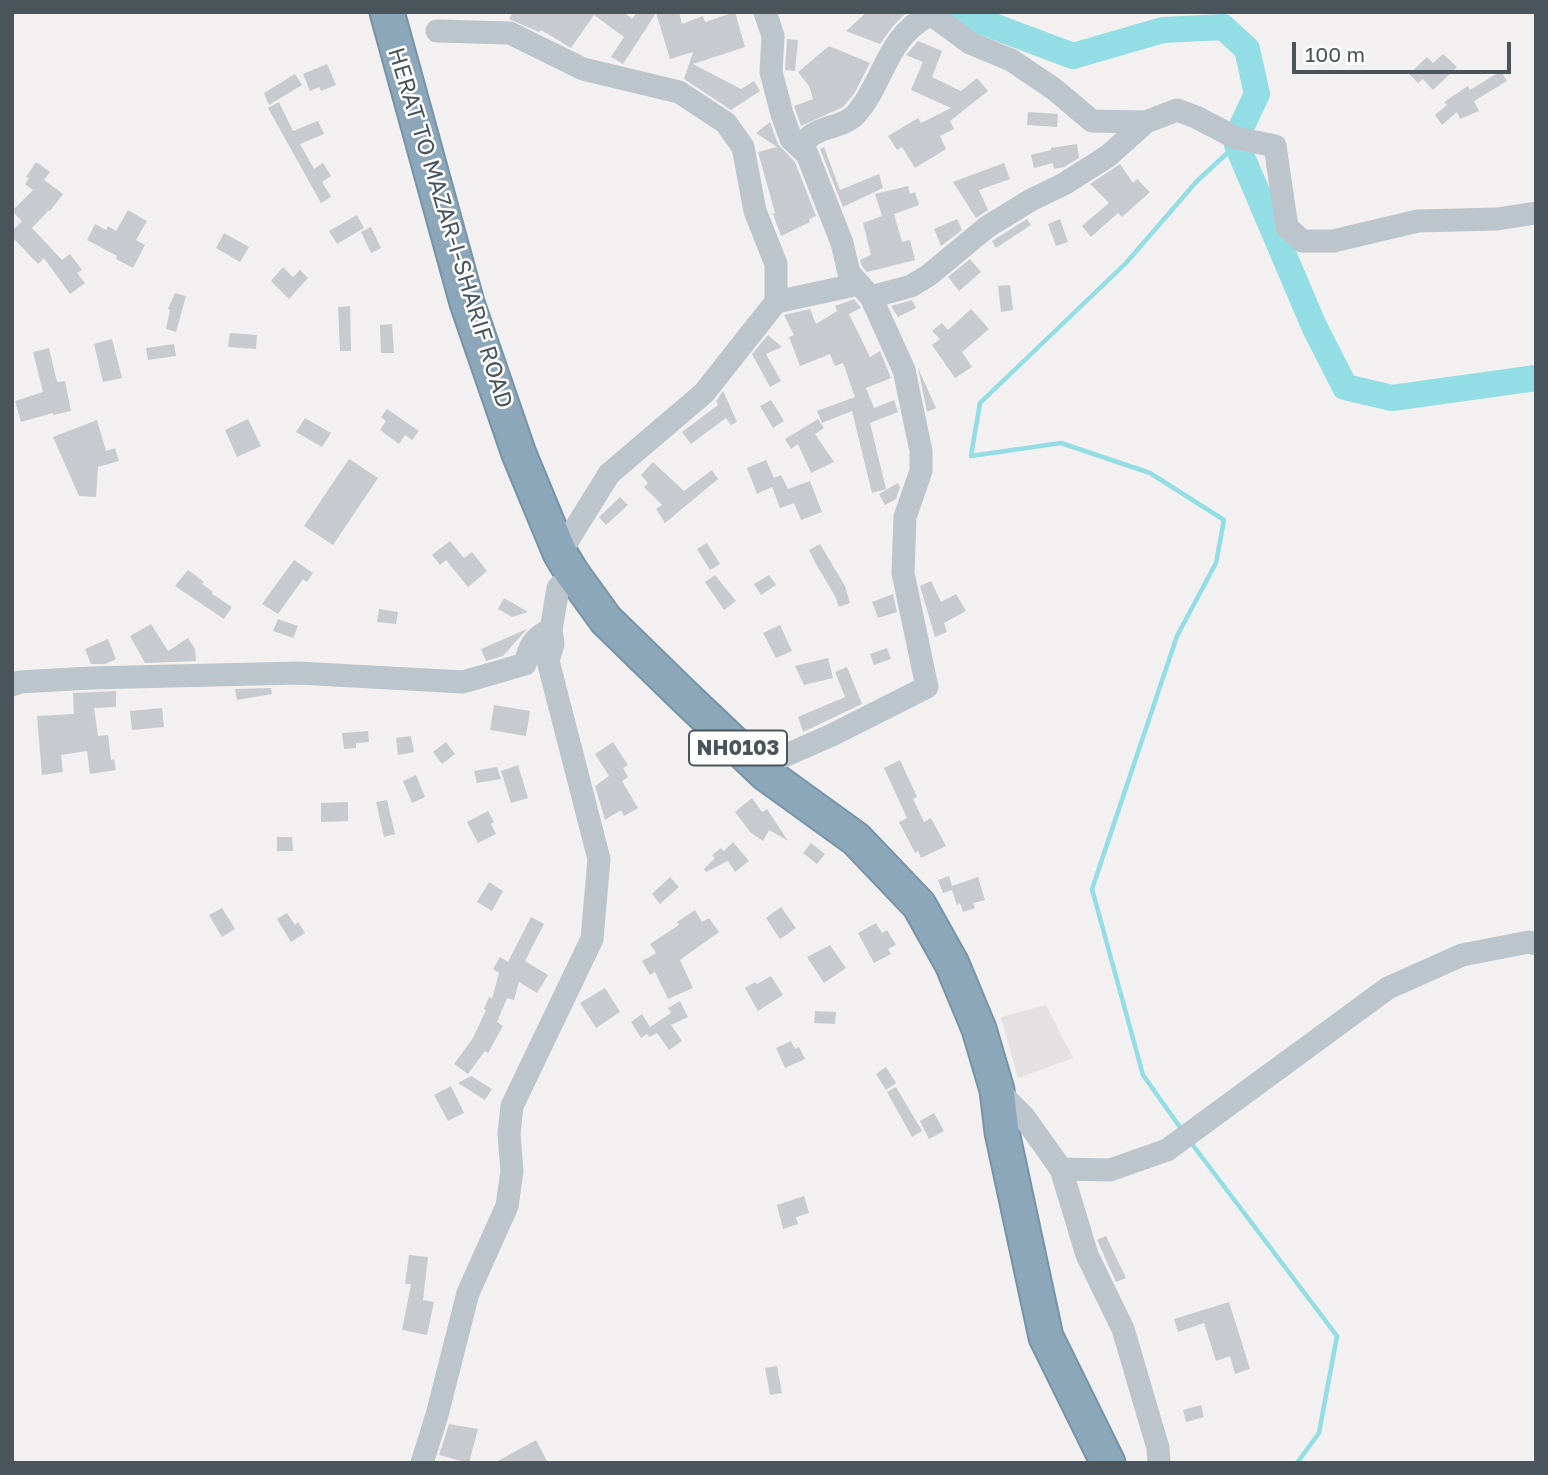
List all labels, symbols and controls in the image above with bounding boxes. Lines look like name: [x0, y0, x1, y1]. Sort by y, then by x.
scale bar: [1296, 28, 1515, 72]
text: 100 m: [1305, 41, 1365, 67]
street label: HERAT TO MAZAR-I-SHARIF ROAD: [382, 44, 518, 412]
road number: NH0103: [689, 730, 787, 766]

